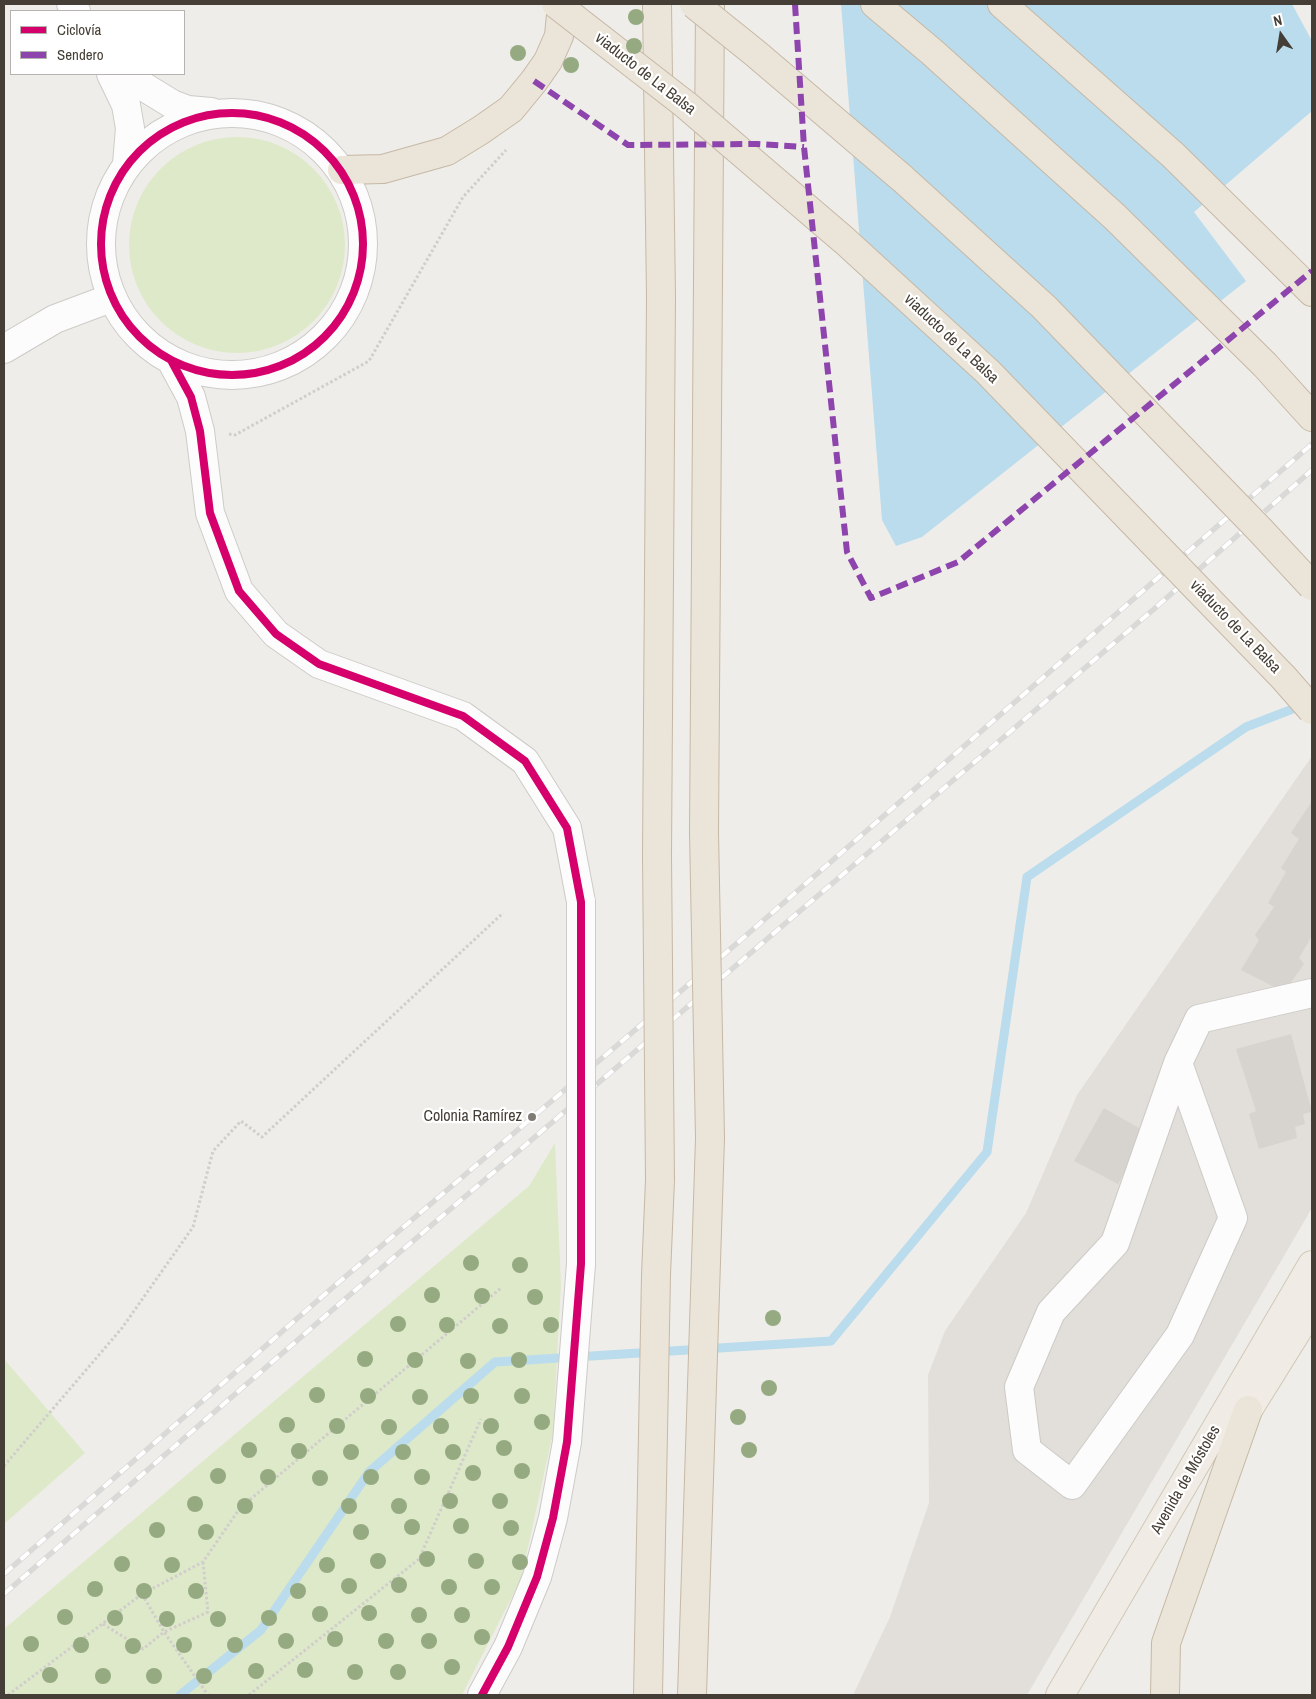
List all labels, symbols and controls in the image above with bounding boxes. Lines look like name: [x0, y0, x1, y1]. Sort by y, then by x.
legend: [10, 10, 185, 75]
north arrow: [1256, 10, 1306, 60]
text: N: [1272, 11, 1284, 30]
text: Ciclovía: [57, 19, 101, 40]
street label: viaducto de La Balsa: [591, 29, 699, 119]
text: Sendero: [57, 44, 104, 65]
street label: viaducto de La Balsa: [900, 290, 1002, 388]
street label: viaducto de La Balsa: [1186, 576, 1284, 678]
place label: Colonia Ramírez: [424, 1107, 522, 1127]
marker: Colonia Ramírez: [526, 1111, 538, 1123]
street label: Avenida de Móstoles: [1147, 1422, 1225, 1538]

